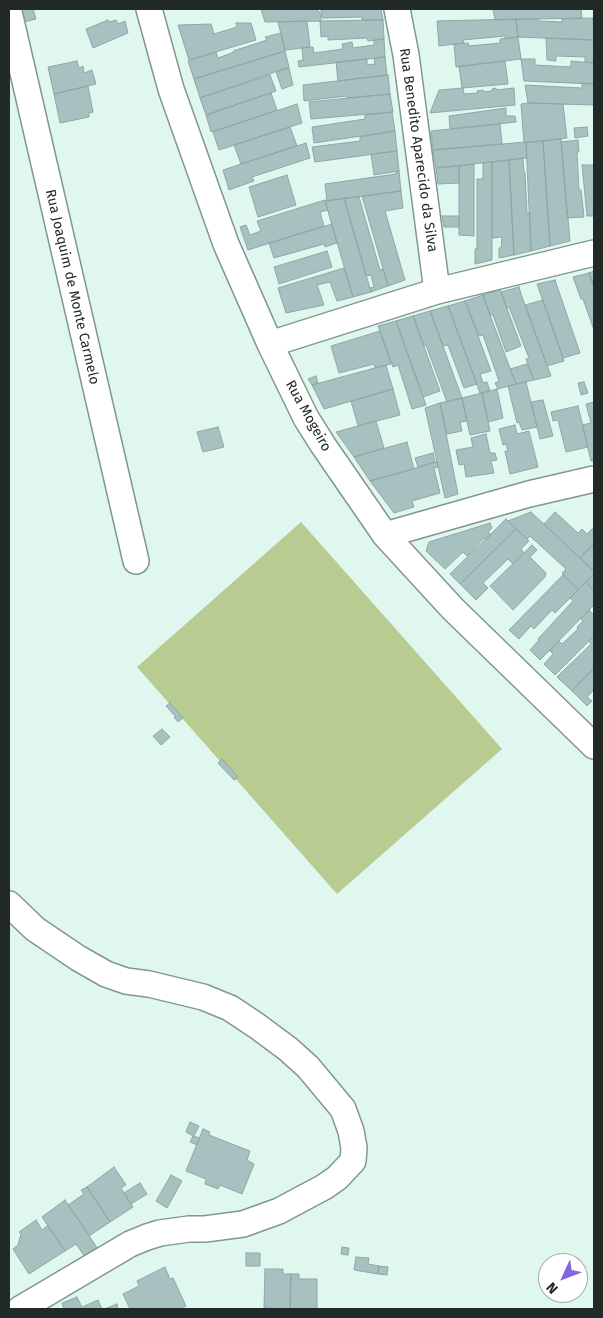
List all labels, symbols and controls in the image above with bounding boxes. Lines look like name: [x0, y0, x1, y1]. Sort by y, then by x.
street label: Rua Benedito Aparecido da Silva: [395, 47, 441, 253]
street label: Rua Joaquim de Monte Carmelo: [41, 188, 103, 386]
street label: Rua Mogeiro: [282, 377, 334, 455]
north arrow: [538, 1253, 588, 1303]
text: N: [543, 1279, 562, 1297]

